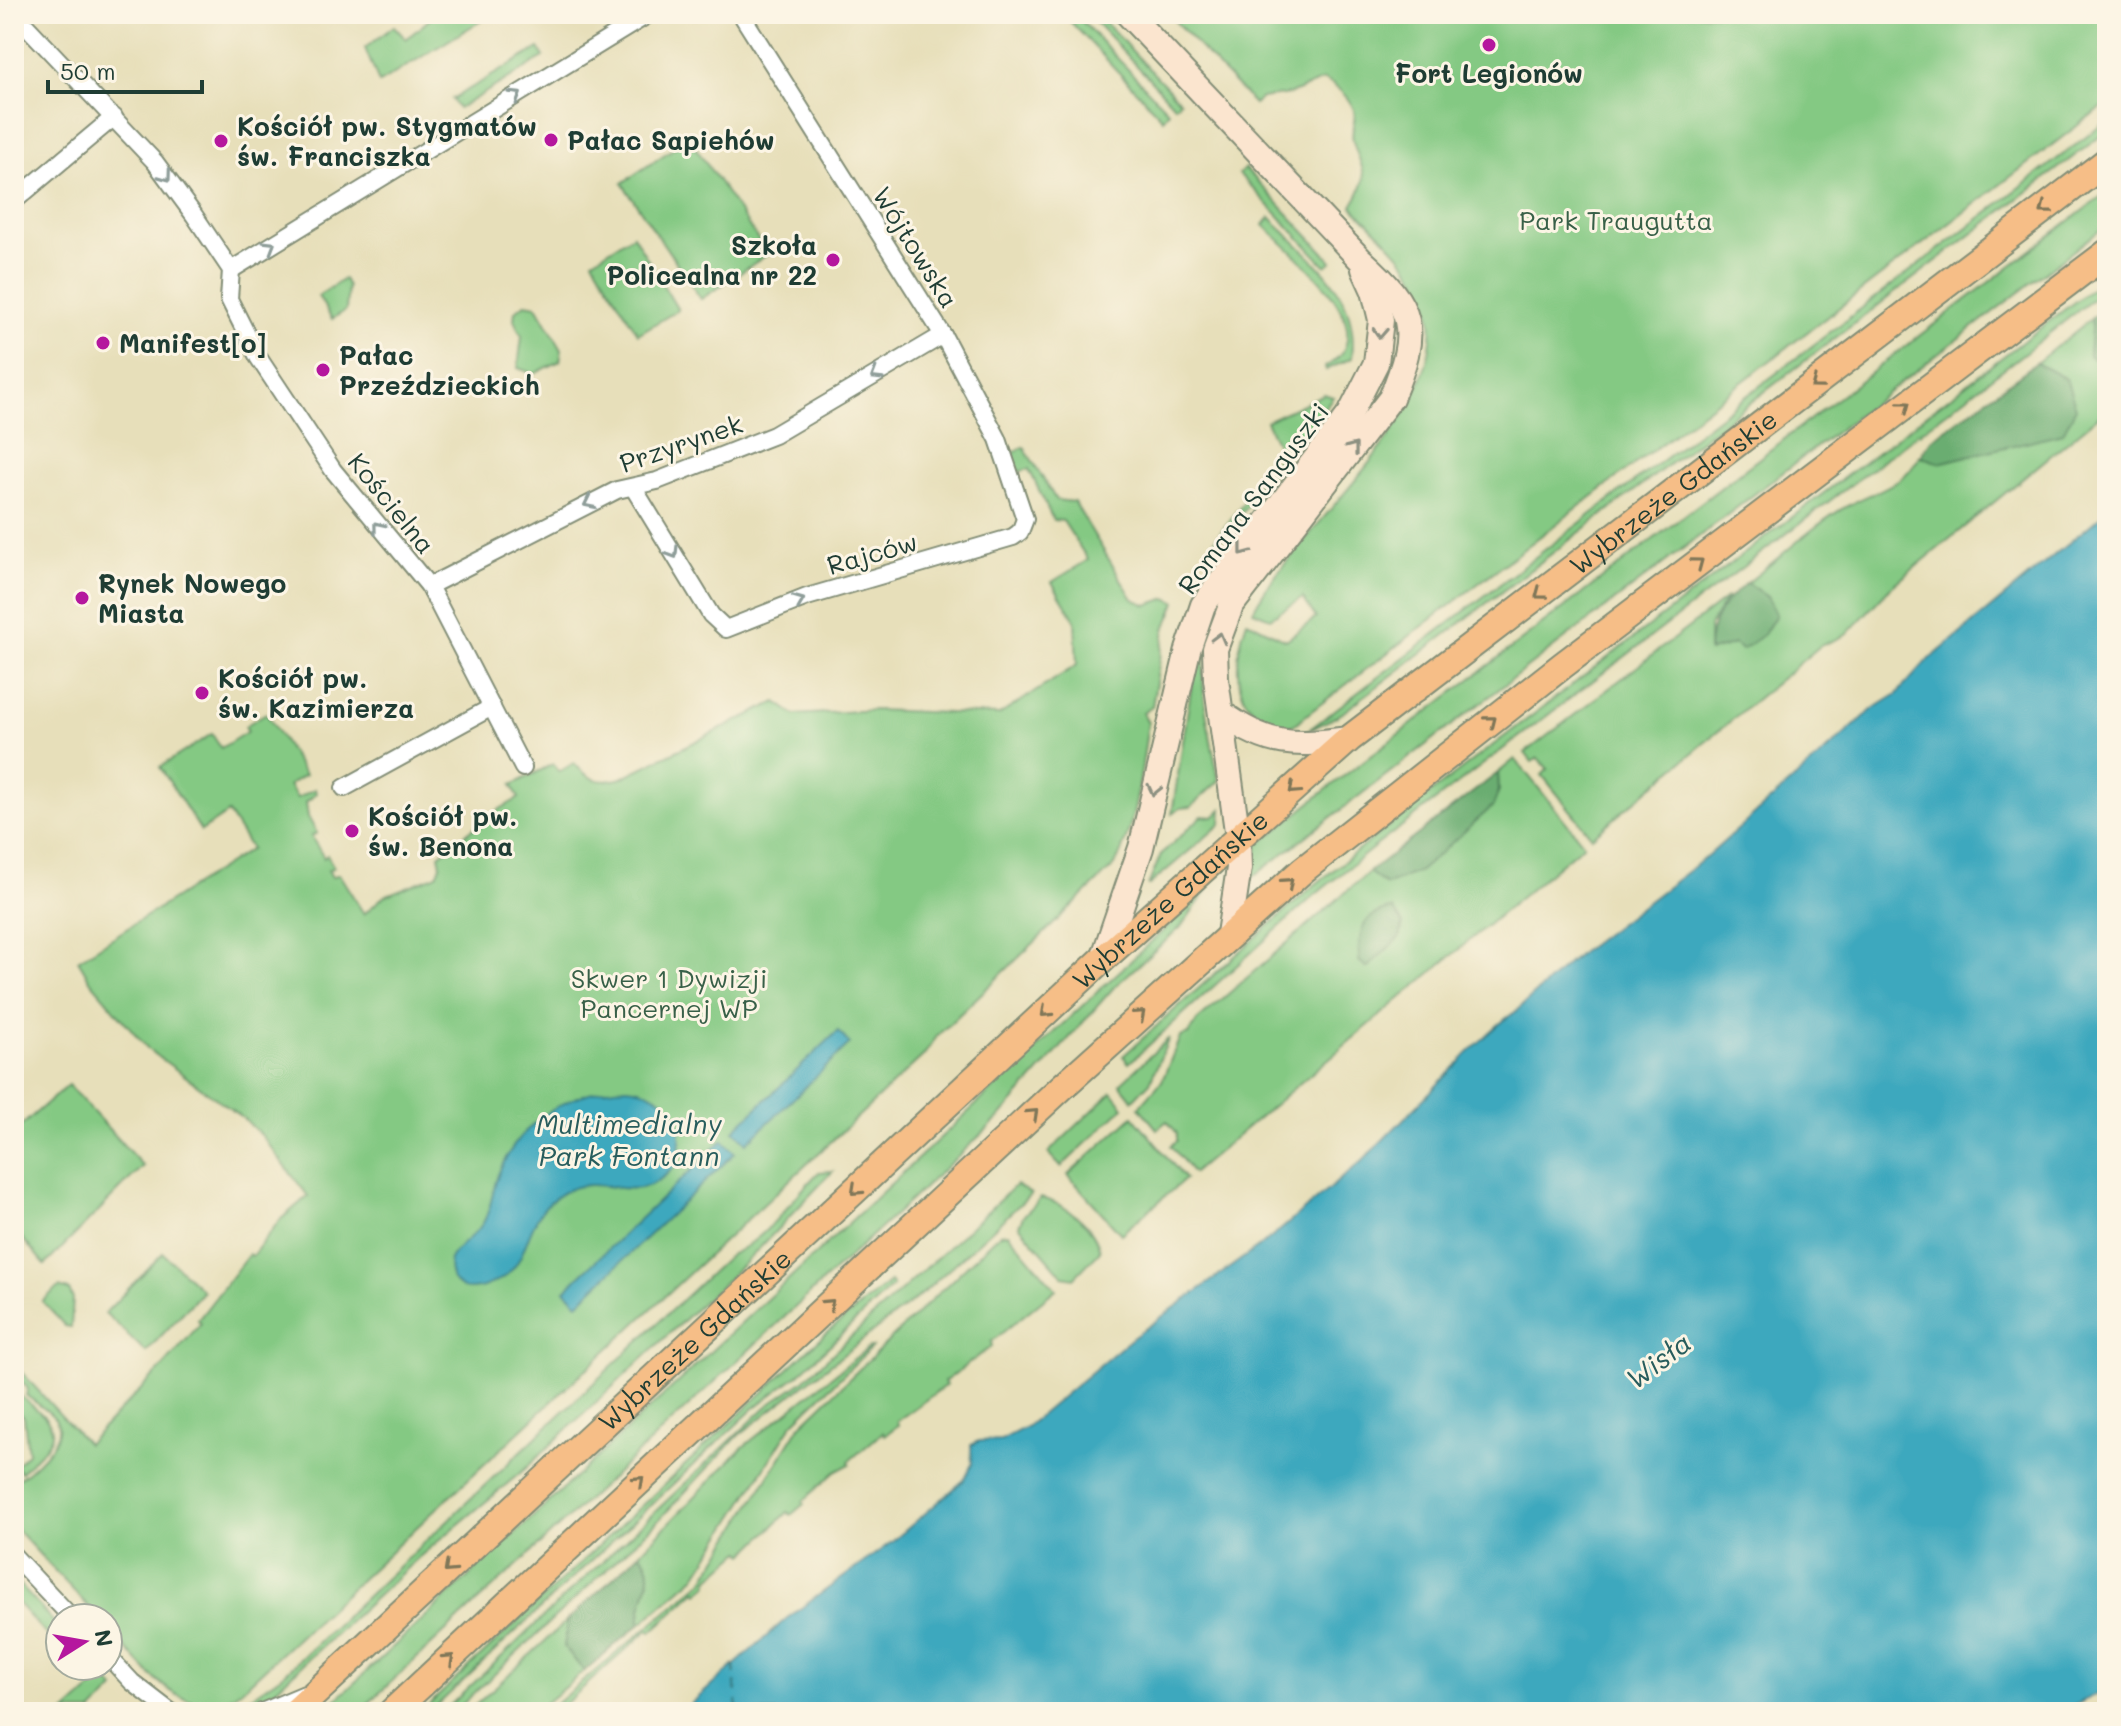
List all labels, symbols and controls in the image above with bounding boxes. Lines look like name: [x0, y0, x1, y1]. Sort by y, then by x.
marker: Fort Legionów: [1480, 36, 1498, 54]
scale bar: [48, 44, 202, 94]
text: 50 m: [60, 55, 116, 86]
place label: Fort Legionów: [1395, 56, 1583, 90]
one-way arrow: [508, 90, 522, 105]
place label: Kościół pw. Stygmatów św. Franciszka: [237, 109, 537, 173]
place label: Pałac Sapiehów: [567, 123, 775, 157]
marker: Pałac Sapiehów: [542, 131, 560, 149]
marker: Kościół pw. Stygmatów św. Franciszka: [212, 132, 230, 150]
one-way arrow: [156, 167, 170, 181]
street label: Wójtowska: [865, 180, 967, 314]
one-way arrow: [2039, 199, 2054, 213]
park label: Park Traugutta: [1519, 203, 1713, 237]
place label: Szkoła Policealna nr 22: [606, 228, 817, 292]
one-way arrow: [261, 241, 276, 256]
marker: Szkoła Policealna nr 22: [824, 251, 842, 269]
place label: Manifest[o]: [119, 326, 266, 360]
one-way arrow: [1372, 327, 1389, 340]
marker: Manifest[o]: [94, 334, 112, 352]
place label: Pałac Przeździeckich: [339, 338, 540, 402]
marker: Pałac Przeździeckich: [314, 361, 332, 379]
one-way arrow: [870, 365, 885, 381]
one-way arrow: [1810, 374, 1825, 388]
street label: Romana Sanguszki: [1170, 395, 1336, 601]
street label: Wybrzeże Gdańskie: [1562, 402, 1784, 582]
one-way arrow: [1896, 402, 1911, 416]
street label: Przyrynek: [615, 406, 747, 480]
one-way arrow: [1343, 442, 1357, 457]
street label: Kościelna: [341, 446, 443, 560]
one-way arrow: [583, 493, 597, 509]
one-way arrow: [374, 521, 388, 536]
street label: Rajców: [823, 524, 921, 582]
one-way arrow: [1240, 541, 1254, 556]
one-way arrow: [663, 544, 679, 559]
one-way arrow: [1689, 559, 1704, 573]
place label: Rynek Nowego Miasta: [98, 566, 286, 630]
one-way arrow: [1534, 584, 1549, 598]
marker: Rynek Nowego Miasta: [73, 589, 91, 607]
one-way arrow: [791, 594, 805, 611]
one-way arrow: [1210, 631, 1226, 645]
place label: Kościół pw. św. Kazimierza: [218, 661, 414, 725]
marker: Kościół pw. św. Kazimierza: [193, 684, 211, 702]
one-way arrow: [1483, 716, 1497, 730]
one-way arrow: [1289, 779, 1304, 794]
one-way arrow: [1147, 782, 1164, 796]
place label: Kościół pw. św. Benona: [368, 799, 517, 863]
street label: Wybrzeże Gdańskie: [1065, 803, 1275, 996]
marker: Kościół pw. św. Benona: [343, 822, 361, 840]
one-way arrow: [1279, 878, 1294, 893]
park label: Skwer 1 Dywizji Pancernej WP: [571, 961, 767, 1025]
one-way arrow: [1041, 1003, 1055, 1018]
one-way arrow: [1131, 1011, 1146, 1025]
water label: Multimedialny Park Fontann: [536, 1105, 722, 1173]
one-way arrow: [1024, 1109, 1039, 1123]
one-way arrow: [851, 1181, 866, 1195]
street label: Wybrzeże Gdańskie: [591, 1241, 798, 1438]
one-way arrow: [820, 1298, 834, 1313]
water label: Wisła: [1618, 1324, 1698, 1396]
one-way arrow: [630, 1475, 644, 1490]
one-way arrow: [444, 1558, 458, 1573]
north arrow: [44, 1602, 124, 1682]
text: N: [88, 1627, 120, 1649]
one-way arrow: [440, 1653, 454, 1668]

